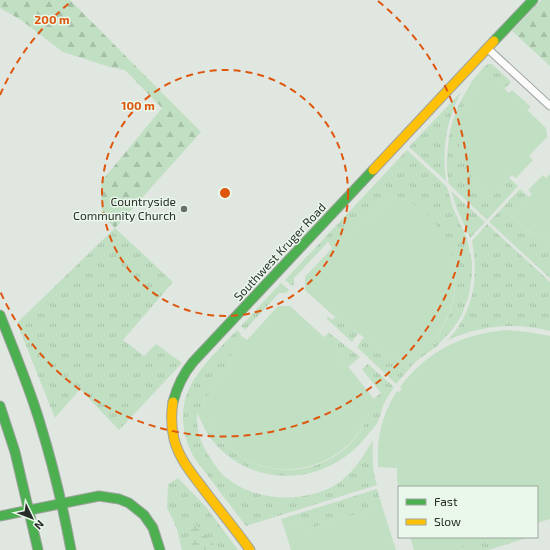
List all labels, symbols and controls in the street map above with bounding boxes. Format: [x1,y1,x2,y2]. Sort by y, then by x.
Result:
text: 200 m [34,12,70,26]
text: 100 m [121,98,155,112]
centre of rings [218,186,232,200]
place label: Countryside Community Church [73,194,176,222]
street label: Southwest Kruger Road [230,200,328,303]
marker: Countryside Community Church [179,204,189,214]
legend [398,486,538,538]
text: Fast [434,494,458,508]
north arrow [12,498,52,538]
text: Slow [434,514,461,528]
text: N [32,518,47,533]

